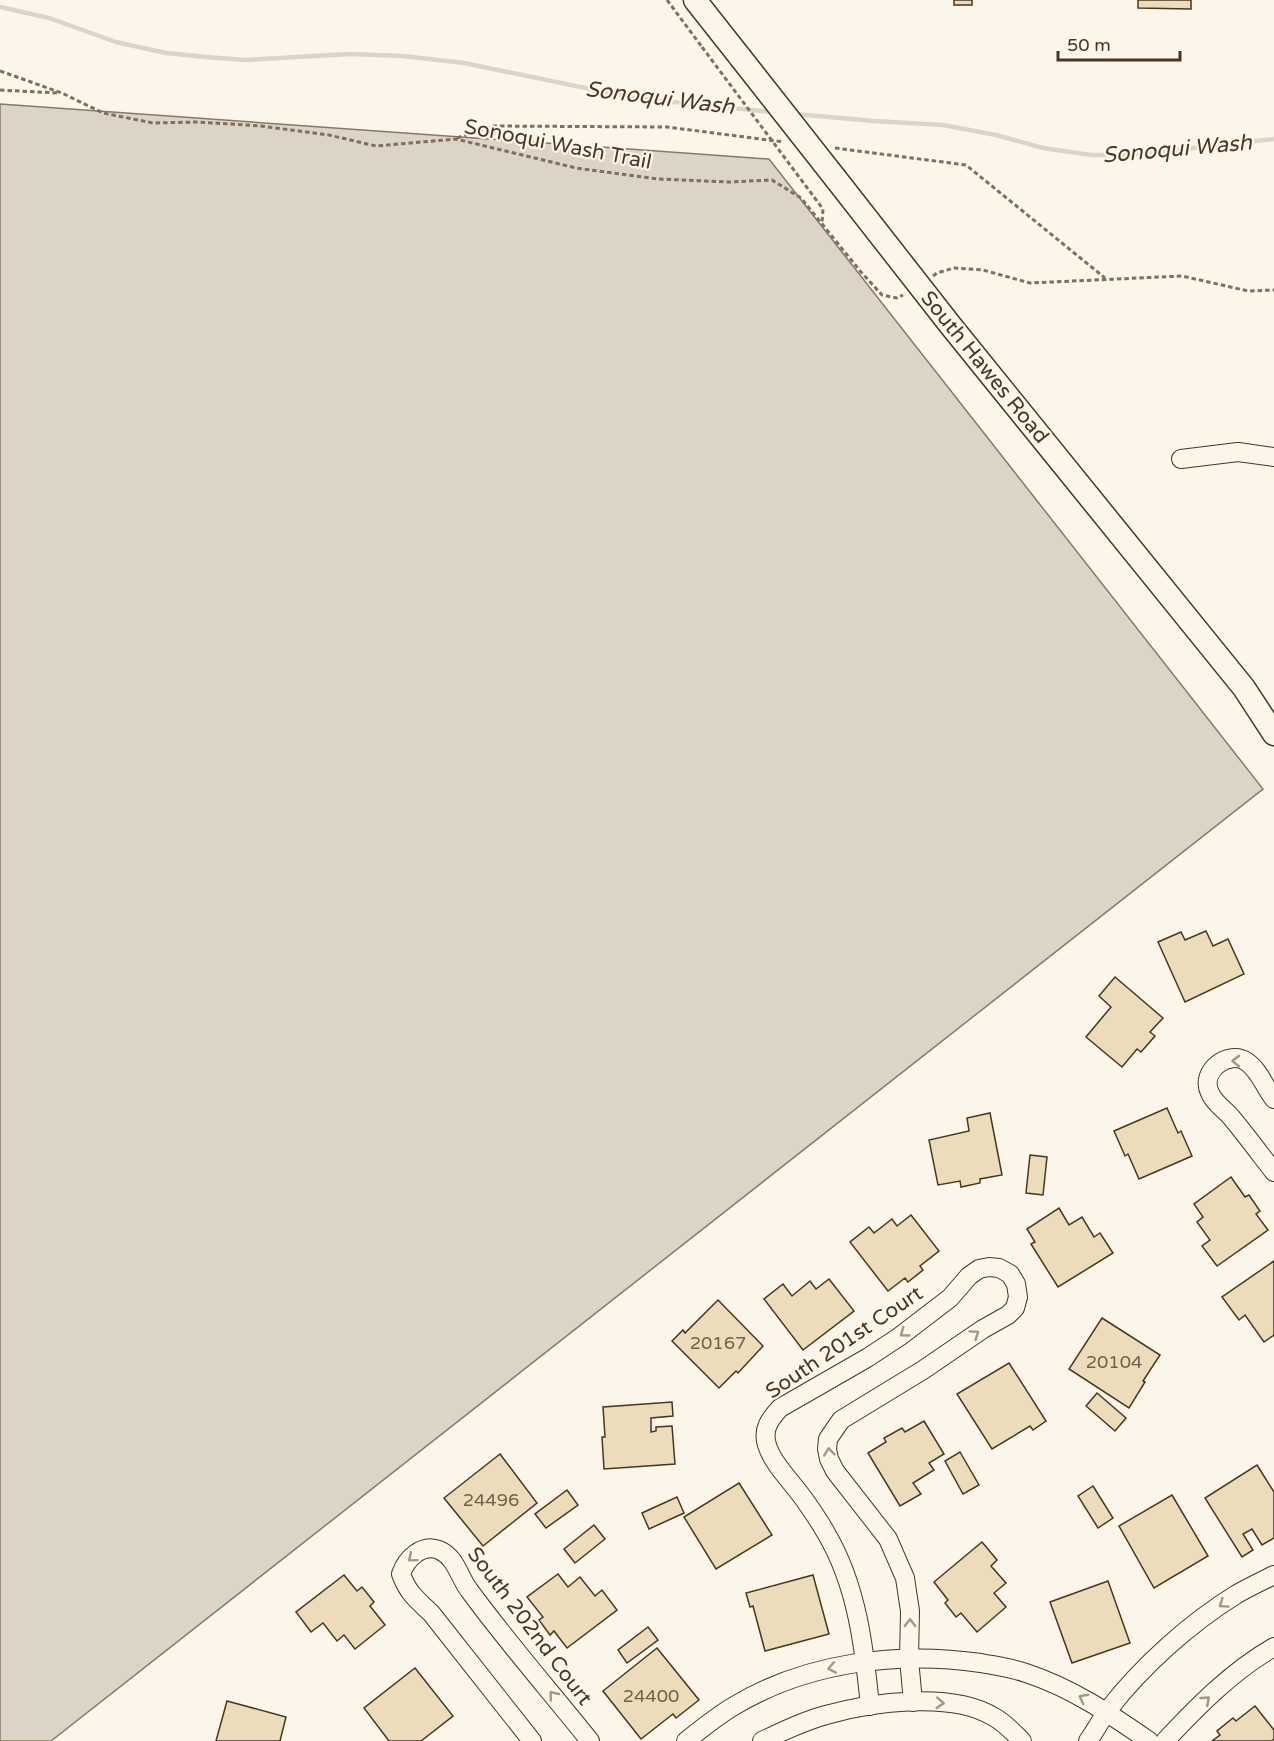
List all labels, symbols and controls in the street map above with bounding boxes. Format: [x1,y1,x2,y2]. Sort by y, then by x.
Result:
scale bar [1058,24,1180,62]
text: 50 m [1067,34,1111,56]
water label: Sonoqui Wash [584,76,736,120]
street label: Sonoqui Wash Trail [462,114,654,175]
water label: Sonoqui Wash [1101,129,1253,168]
street label: South Hawes Road [915,286,1054,449]
one-way arrow [1231,1055,1240,1067]
street label: South 201st Court [761,1281,927,1404]
one-way arrow [900,1326,911,1337]
one-way arrow [969,1330,980,1341]
house number: 20167 [690,1332,746,1354]
house number: 20104 [1086,1351,1142,1373]
one-way arrow [823,1447,836,1456]
house number: 24496 [463,1489,519,1511]
street label: South 202nd Court [462,1542,597,1710]
one-way arrow [408,1550,419,1561]
one-way arrow [1219,1597,1230,1608]
one-way arrow [904,1618,916,1627]
one-way arrow [827,1661,837,1674]
house number: 24400 [623,1685,679,1707]
one-way arrow [550,1691,561,1702]
one-way arrow [1078,1694,1089,1705]
one-way arrow [936,1696,945,1709]
one-way arrow [1199,1696,1210,1707]

